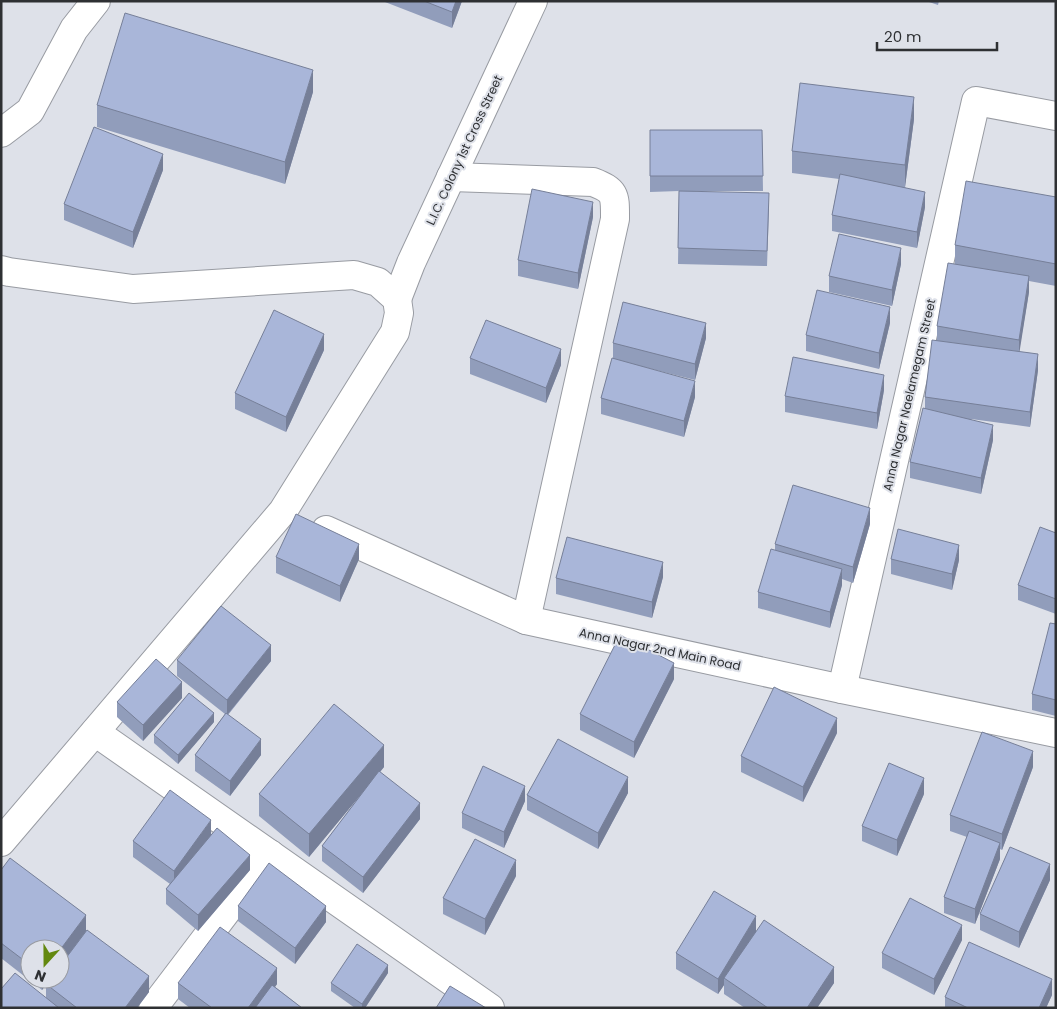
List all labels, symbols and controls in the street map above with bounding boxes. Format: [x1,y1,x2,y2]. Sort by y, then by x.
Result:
scale bar [877,20,997,52]
text: 20 m [884,26,922,47]
street label: L.I.C. Colony 1st Cross Street [422,72,506,228]
street label: Anna Nagar Naelamegam Street [879,297,939,493]
street label: Anna Nagar 2nd Main Road [578,624,742,674]
north arrow [20,939,70,989]
text: N [32,965,49,987]

